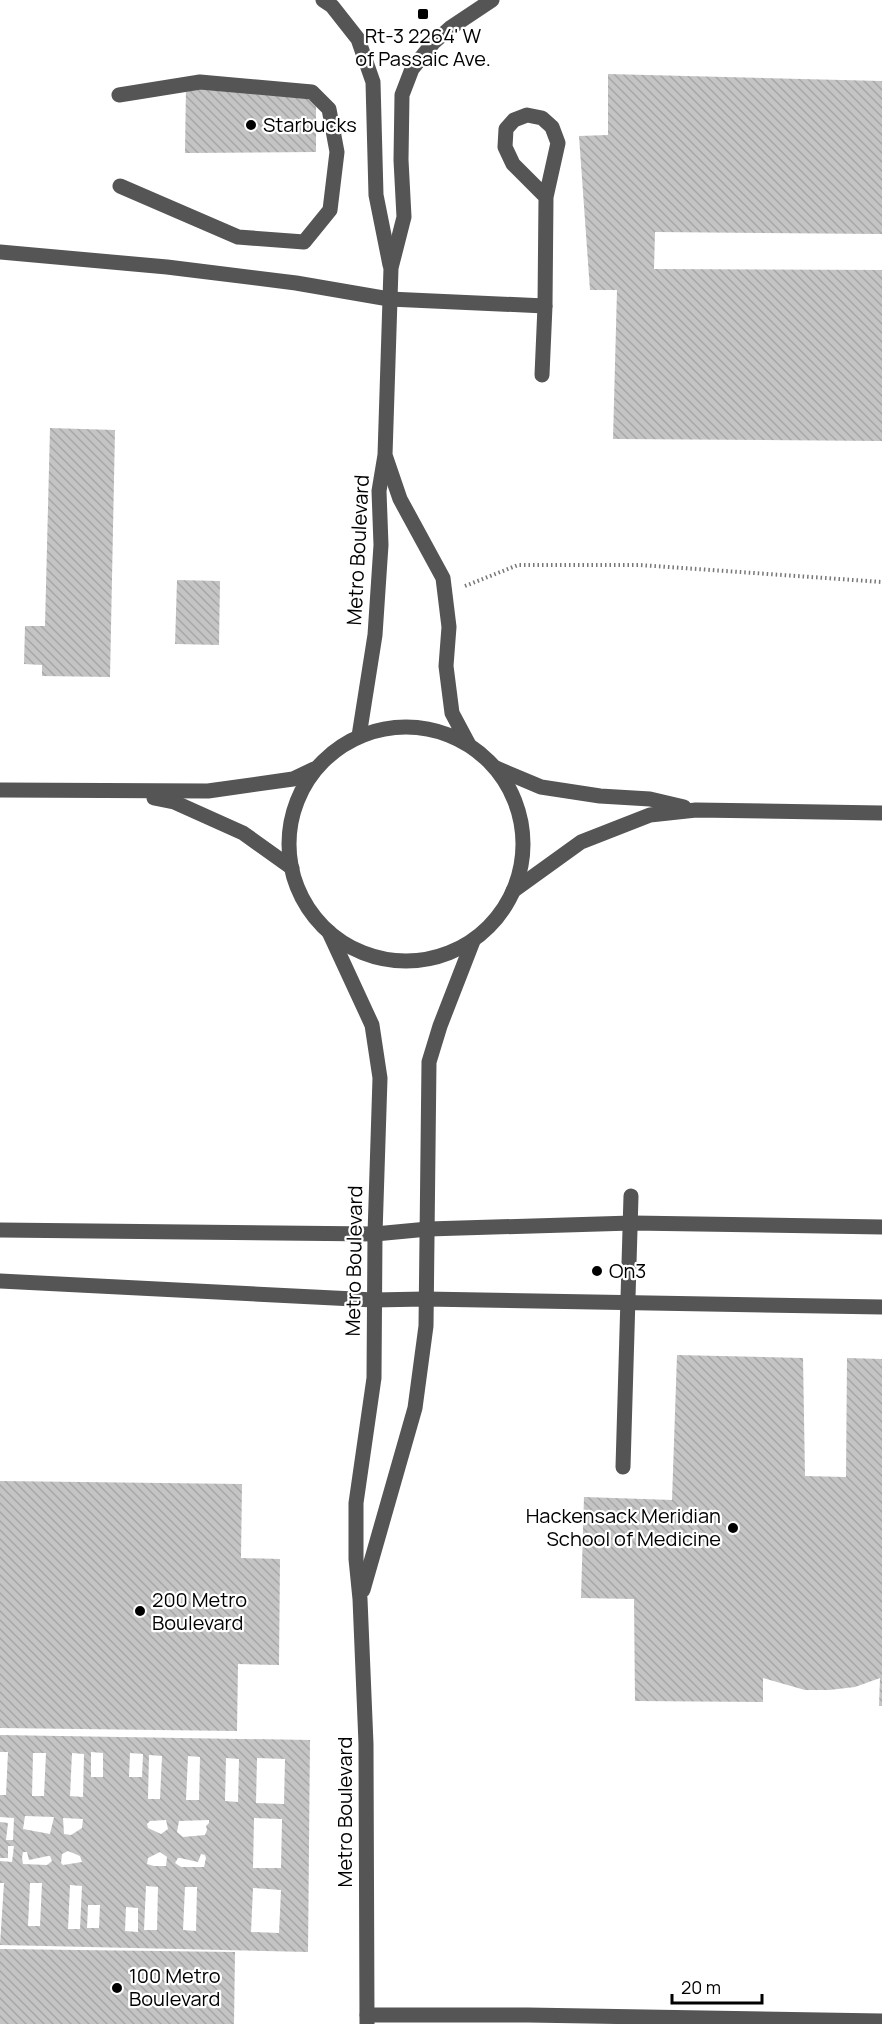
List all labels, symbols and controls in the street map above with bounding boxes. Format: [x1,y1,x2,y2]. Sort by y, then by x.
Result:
marker: Rt-3 2264' W of Passaic Ave. [416,7,430,21]
place label: Rt-3 2264' W of Passaic Ave. [355,22,491,72]
place label: Starbucks [263,111,357,138]
marker: Starbucks [244,118,258,132]
street label: Metro Boulevard [340,474,375,626]
street label: Metro Boulevard [339,1185,368,1337]
place label: On3 [609,1257,646,1284]
marker: On3 [590,1264,604,1278]
place label: Hackensack Meridian School of Medicine [526,1502,721,1552]
marker: Hackensack Meridian School of Medicine [726,1521,740,1535]
place label: 200 Metro Boulevard [152,1586,247,1636]
marker: 200 Metro Boulevard [133,1604,147,1618]
street label: Metro Boulevard [331,1737,358,1887]
place label: 100 Metro Boulevard [129,1962,221,2012]
scale bar [672,1967,762,2005]
text: 20 m [681,1975,721,1999]
marker: 100 Metro Boulevard [110,1981,124,1995]

